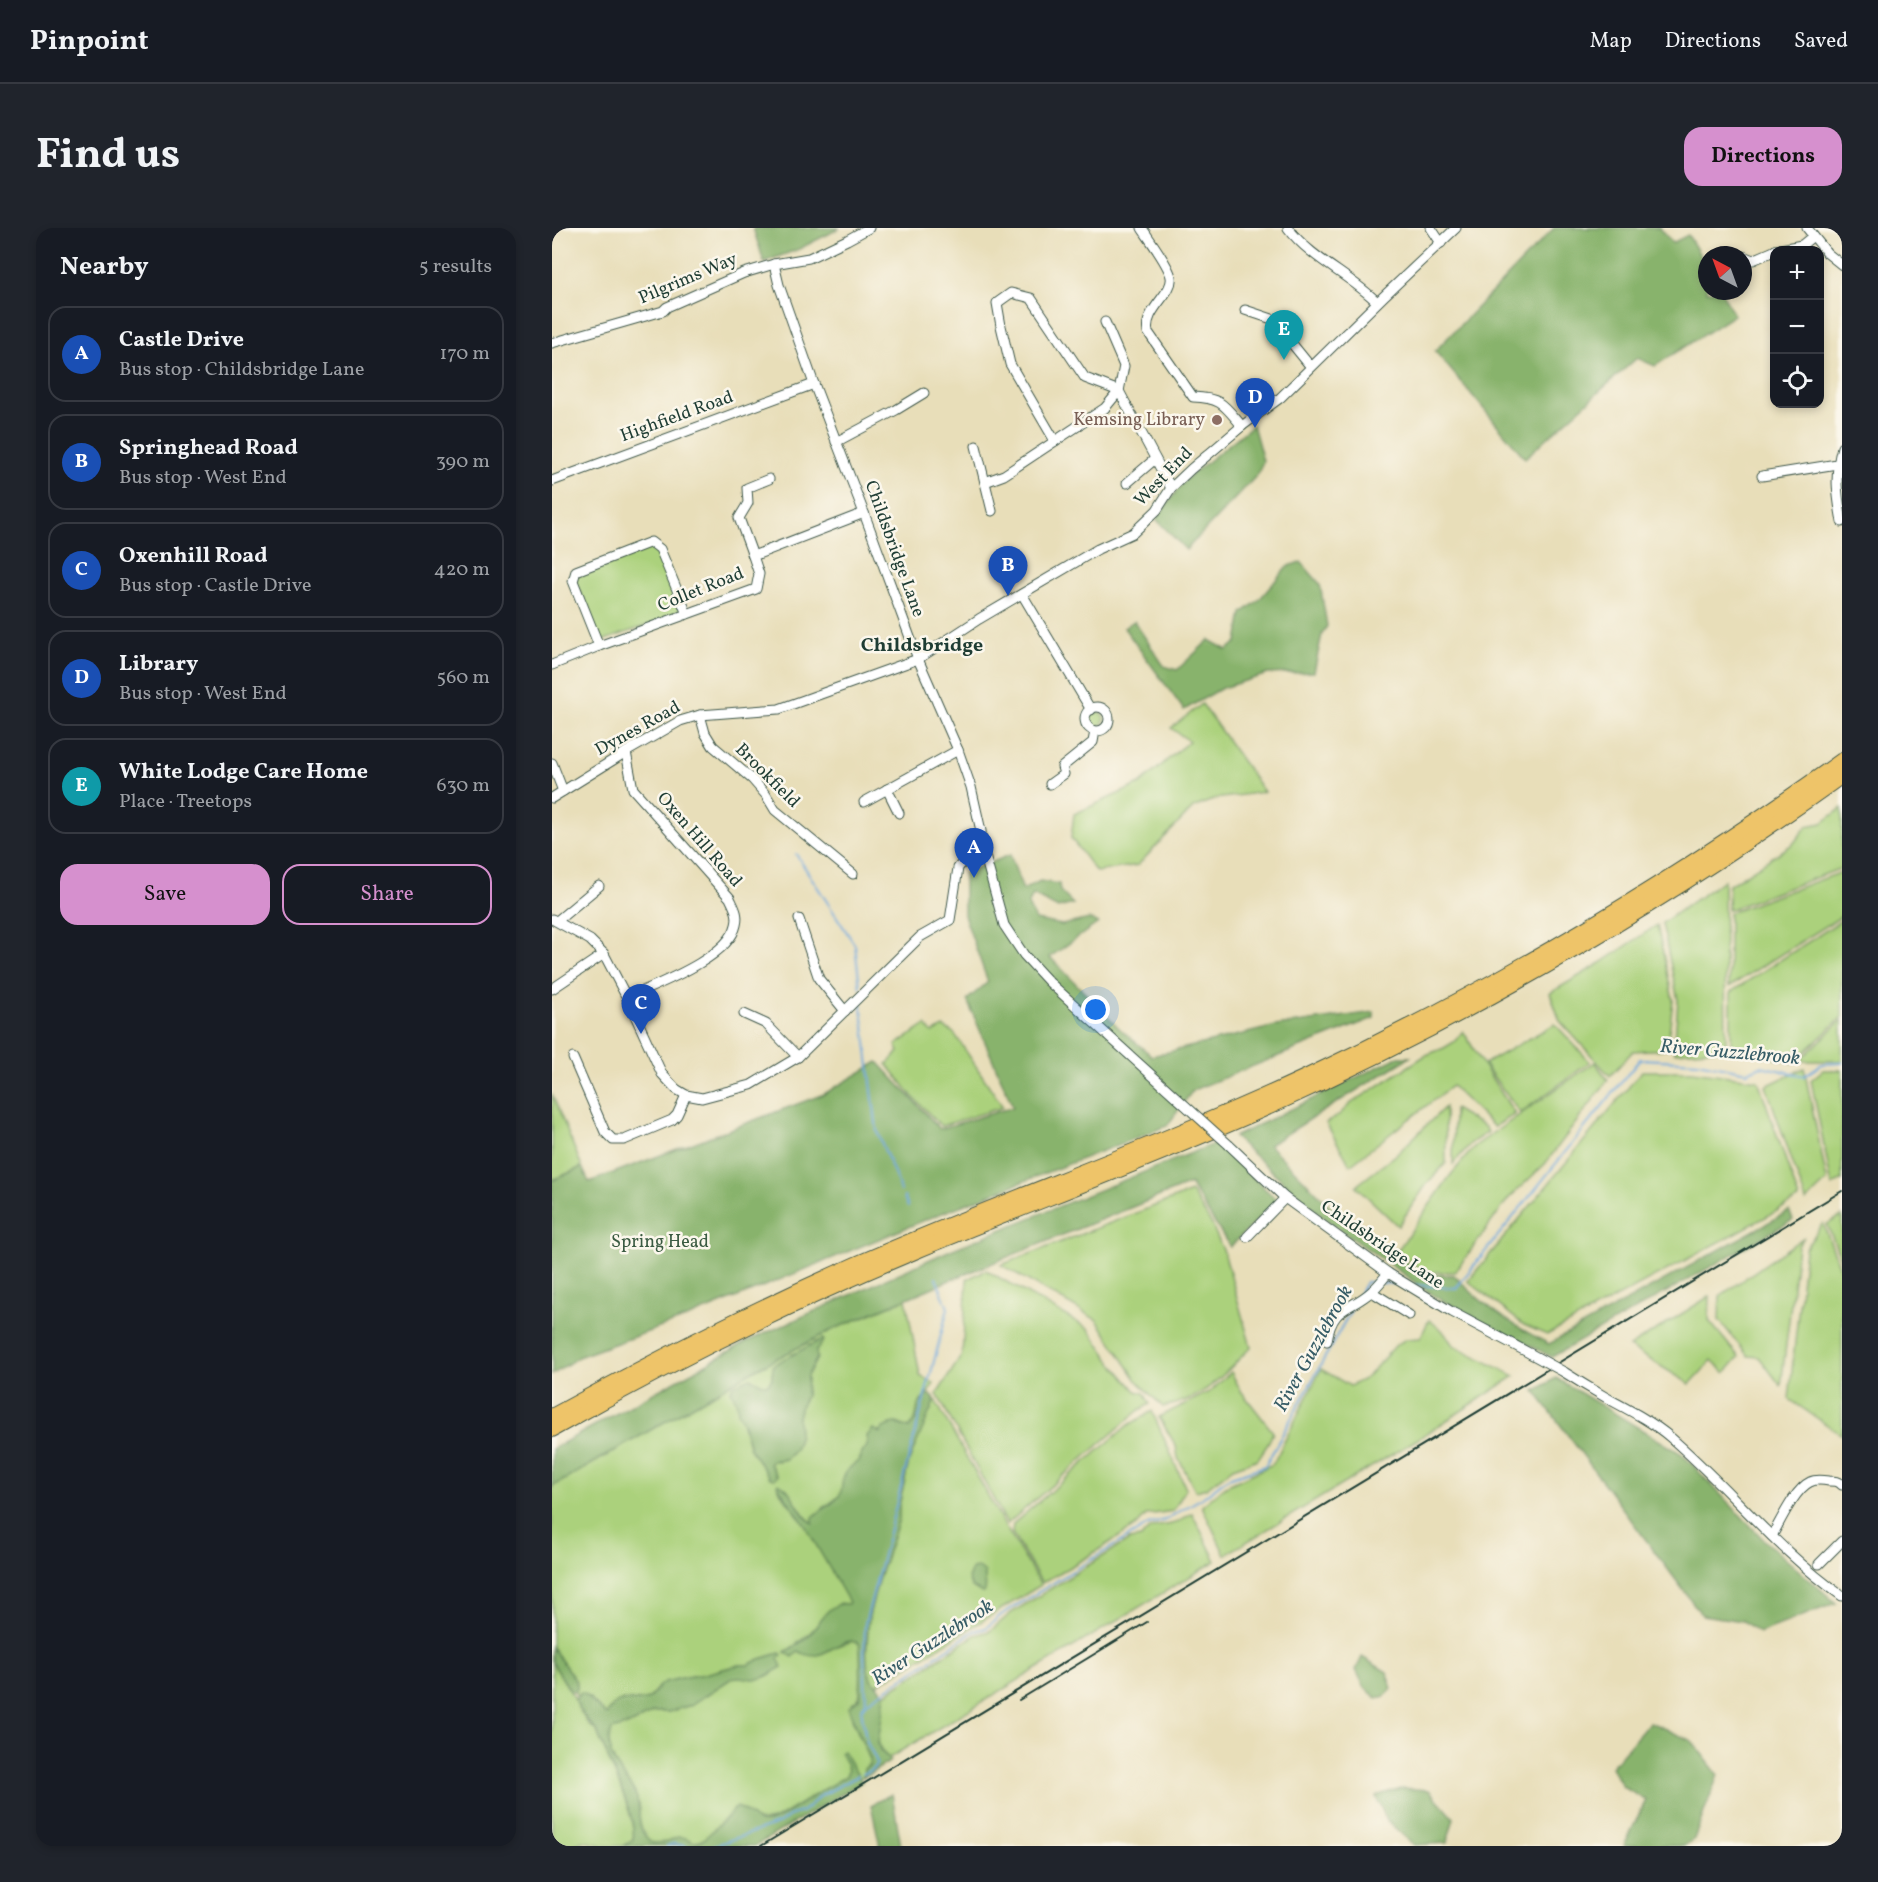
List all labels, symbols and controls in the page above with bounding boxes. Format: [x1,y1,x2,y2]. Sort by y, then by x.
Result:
text: Pinpoint [30,22,148,61]
text: Map [1590,27,1632,56]
text: Directions [1665,27,1761,56]
text: Saved [1794,27,1848,56]
text: Find us [36,127,180,186]
button: Directions [1684,127,1842,186]
north arrow [1698,246,1752,300]
map controls [1770,246,1824,408]
button: + [1770,246,1824,300]
street label: Pilgrims Way [635,247,741,311]
text: Nearby [60,249,149,285]
text: 5 results [419,253,492,281]
button: − [1770,300,1824,354]
pin: E [1264,310,1304,360]
text: Castle Drive [119,325,244,356]
text: A [74,340,89,368]
text: 170 m [440,340,490,368]
button: locate [1770,354,1824,408]
text: Bus stop · Childsbridge Lane [119,356,364,384]
pin: D [1236,378,1274,428]
street label: Highfield Road [617,385,737,449]
place label: Kemsing Library [1073,408,1205,433]
marker: Kemsing Library [1210,413,1224,427]
text: Springhead Road [119,433,298,464]
street label: West End [1129,442,1199,512]
text: B [75,448,88,476]
text: 390 m [436,448,490,476]
text: Bus stop · West End [119,464,287,492]
street label: Childsbridge Lane [858,477,930,621]
text: Oxenhill Road [119,541,268,572]
pin: B [988,546,1028,596]
text: C [75,556,88,584]
text: 420 m [434,556,490,584]
street label: Collet Road [654,561,748,619]
text: Bus stop · Castle Drive [119,572,312,600]
district label: Childsbridge [861,632,983,660]
text: Library [119,649,198,680]
text: D [74,664,89,692]
text: 560 m [437,664,490,692]
text: Bus stop · West End [119,680,287,708]
street label: Dynes Road [591,695,685,763]
street label: Brookfield [729,738,805,814]
text: White Lodge Care Home [119,757,368,788]
text: E [75,772,88,800]
text: 630 m [437,772,490,800]
street label: Oxen Hill Road [651,787,747,893]
text: Place · Treetops [119,788,252,816]
pin: A [954,828,994,878]
button: Save [60,864,270,925]
button: Share [282,864,492,925]
pin: C [622,984,661,1034]
your location [1081,995,1110,1024]
water label: River Guzzlebrook [1659,1033,1801,1073]
street label: Childsbridge Lane [1315,1194,1449,1296]
park label: Spring Head [611,1230,709,1255]
water label: River Guzzlebrook [1268,1281,1360,1417]
water label: River Guzzlebrook [866,1593,1000,1693]

